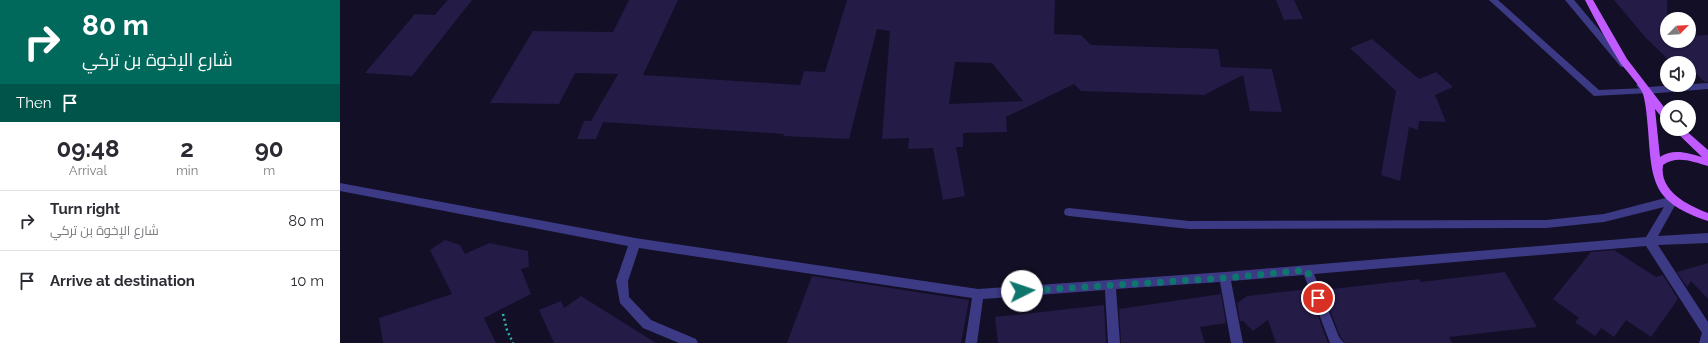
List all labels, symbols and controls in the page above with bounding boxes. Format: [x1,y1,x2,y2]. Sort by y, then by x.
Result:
text: 80 m [82,9,149,42]
north arrow [1660,12,1696,48]
map controls [1660,12,1696,136]
icon: right [16,16,68,68]
text: شارع الإخوة بن تركي [82,49,233,70]
button: sound [1660,56,1696,92]
icon: arrive [59,92,81,114]
text: Then [16,94,51,112]
button: search [1660,100,1696,136]
text: 09:48 [56,134,119,163]
text: 2 [180,134,194,163]
text: 90 [255,134,284,163]
text: Arrival [69,163,107,178]
text: min [176,163,198,178]
text: m [263,163,275,178]
text: Turn right [50,200,120,218]
icon: right [16,210,38,232]
text: 80 m [288,212,324,230]
text: شارع الإخوة بن تركي [50,223,159,238]
icon: arrive [16,270,38,292]
position arrow [1001,270,1043,312]
text: Arrive at destination [50,272,195,290]
text: 10 m [291,272,324,290]
pin [1301,281,1335,315]
icon: arrive [1307,287,1329,309]

